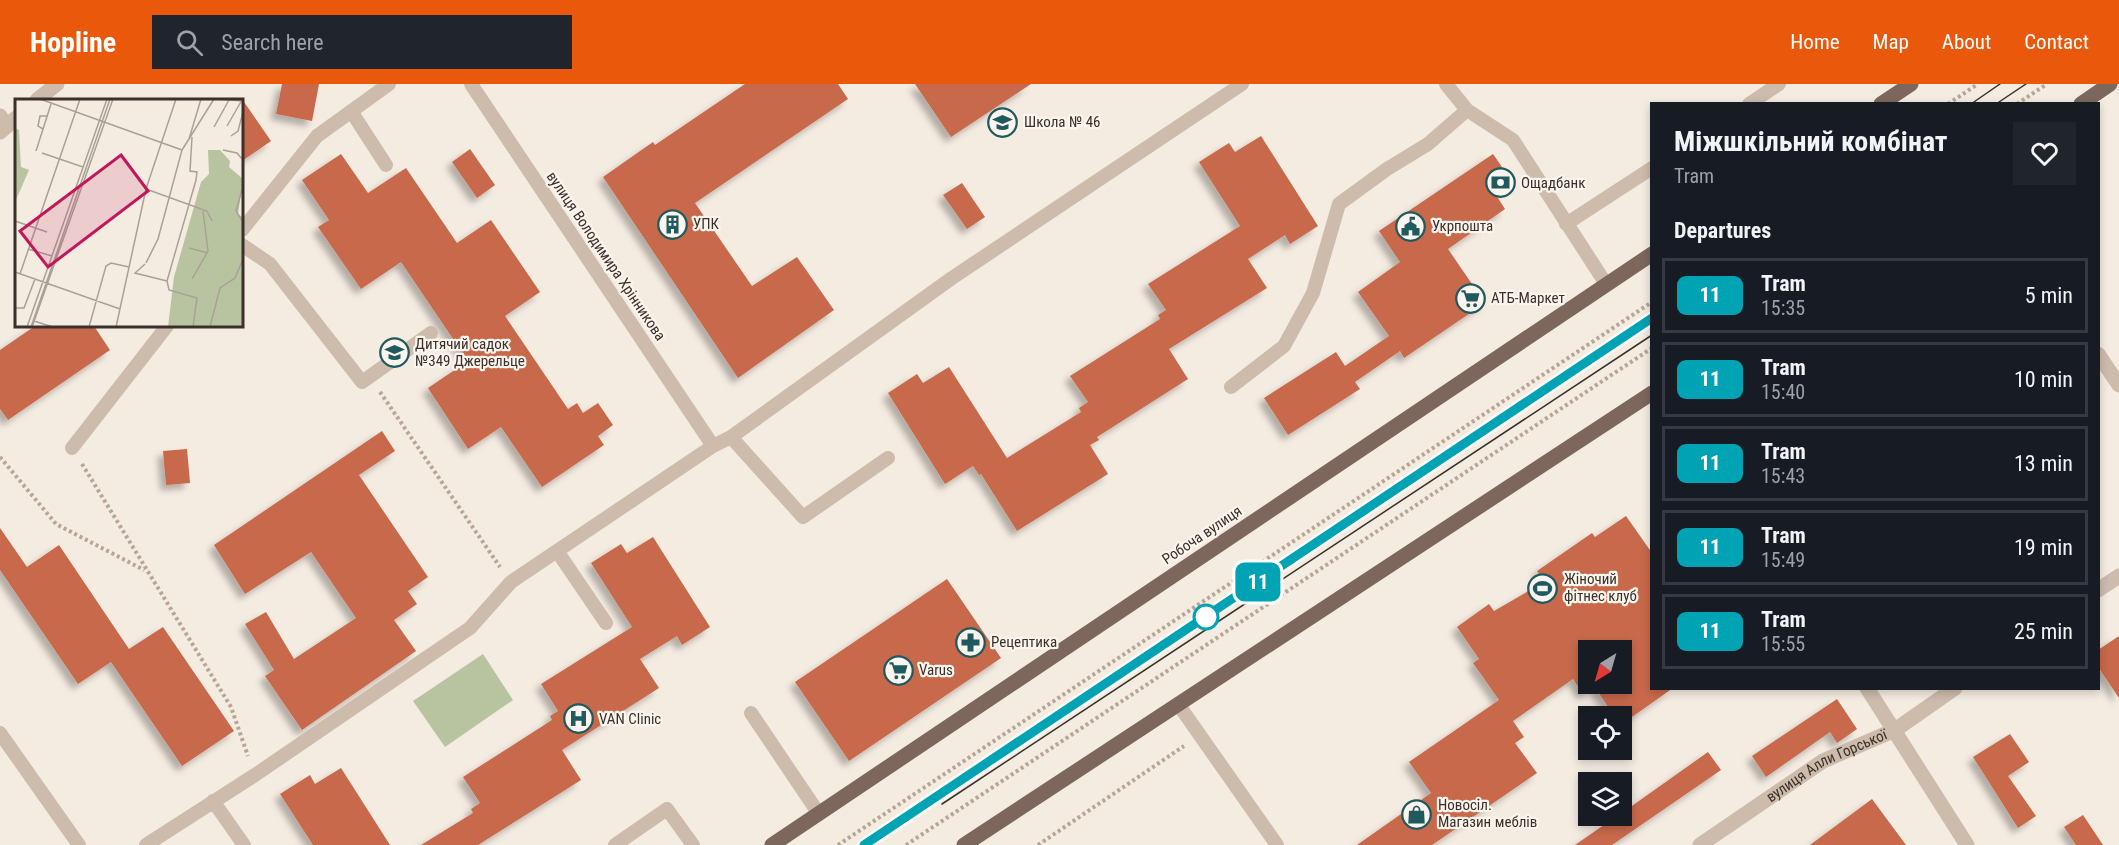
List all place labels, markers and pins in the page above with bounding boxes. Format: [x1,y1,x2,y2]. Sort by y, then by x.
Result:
school or university icon: Школа № 46 [987,106,1019,138]
place label: Школа № 46 [1024,113,1101,131]
bank icon: Ощадбанк [1484,167,1516,199]
place label: Ощадбанк [1521,174,1585,192]
building icon: УПК [656,208,688,240]
public building icon: Укрпошта [1395,210,1427,242]
place label: УПК [693,215,720,233]
place label: Укрпошта [1432,217,1493,235]
supermarket icon: АТБ-Маркет [1454,282,1486,314]
place label: АТБ-Маркет [1491,289,1565,307]
place label: Дитячий садок №349 Джерельце [415,335,525,370]
school or university icon: Дитячий садок №349 Джерельце [378,337,410,369]
place label: Жіночий фітнес клуб [1564,570,1637,605]
sports icon: Жіночий фітнес клуб [1527,572,1559,604]
unlabelled marker [1193,604,1219,630]
pharmacy icon: Рецептика [954,626,986,658]
place label: Рецептика [991,633,1057,651]
supermarket icon: Varus [882,654,914,686]
place label: Varus [919,661,953,679]
hospital icon: VAN Clinic [562,703,594,735]
place label: VAN Clinic [599,710,661,728]
place label: Новосіл. Магазин меблів [1438,796,1537,831]
shop icon: Новосіл. Магазин меблів [1401,798,1433,830]

